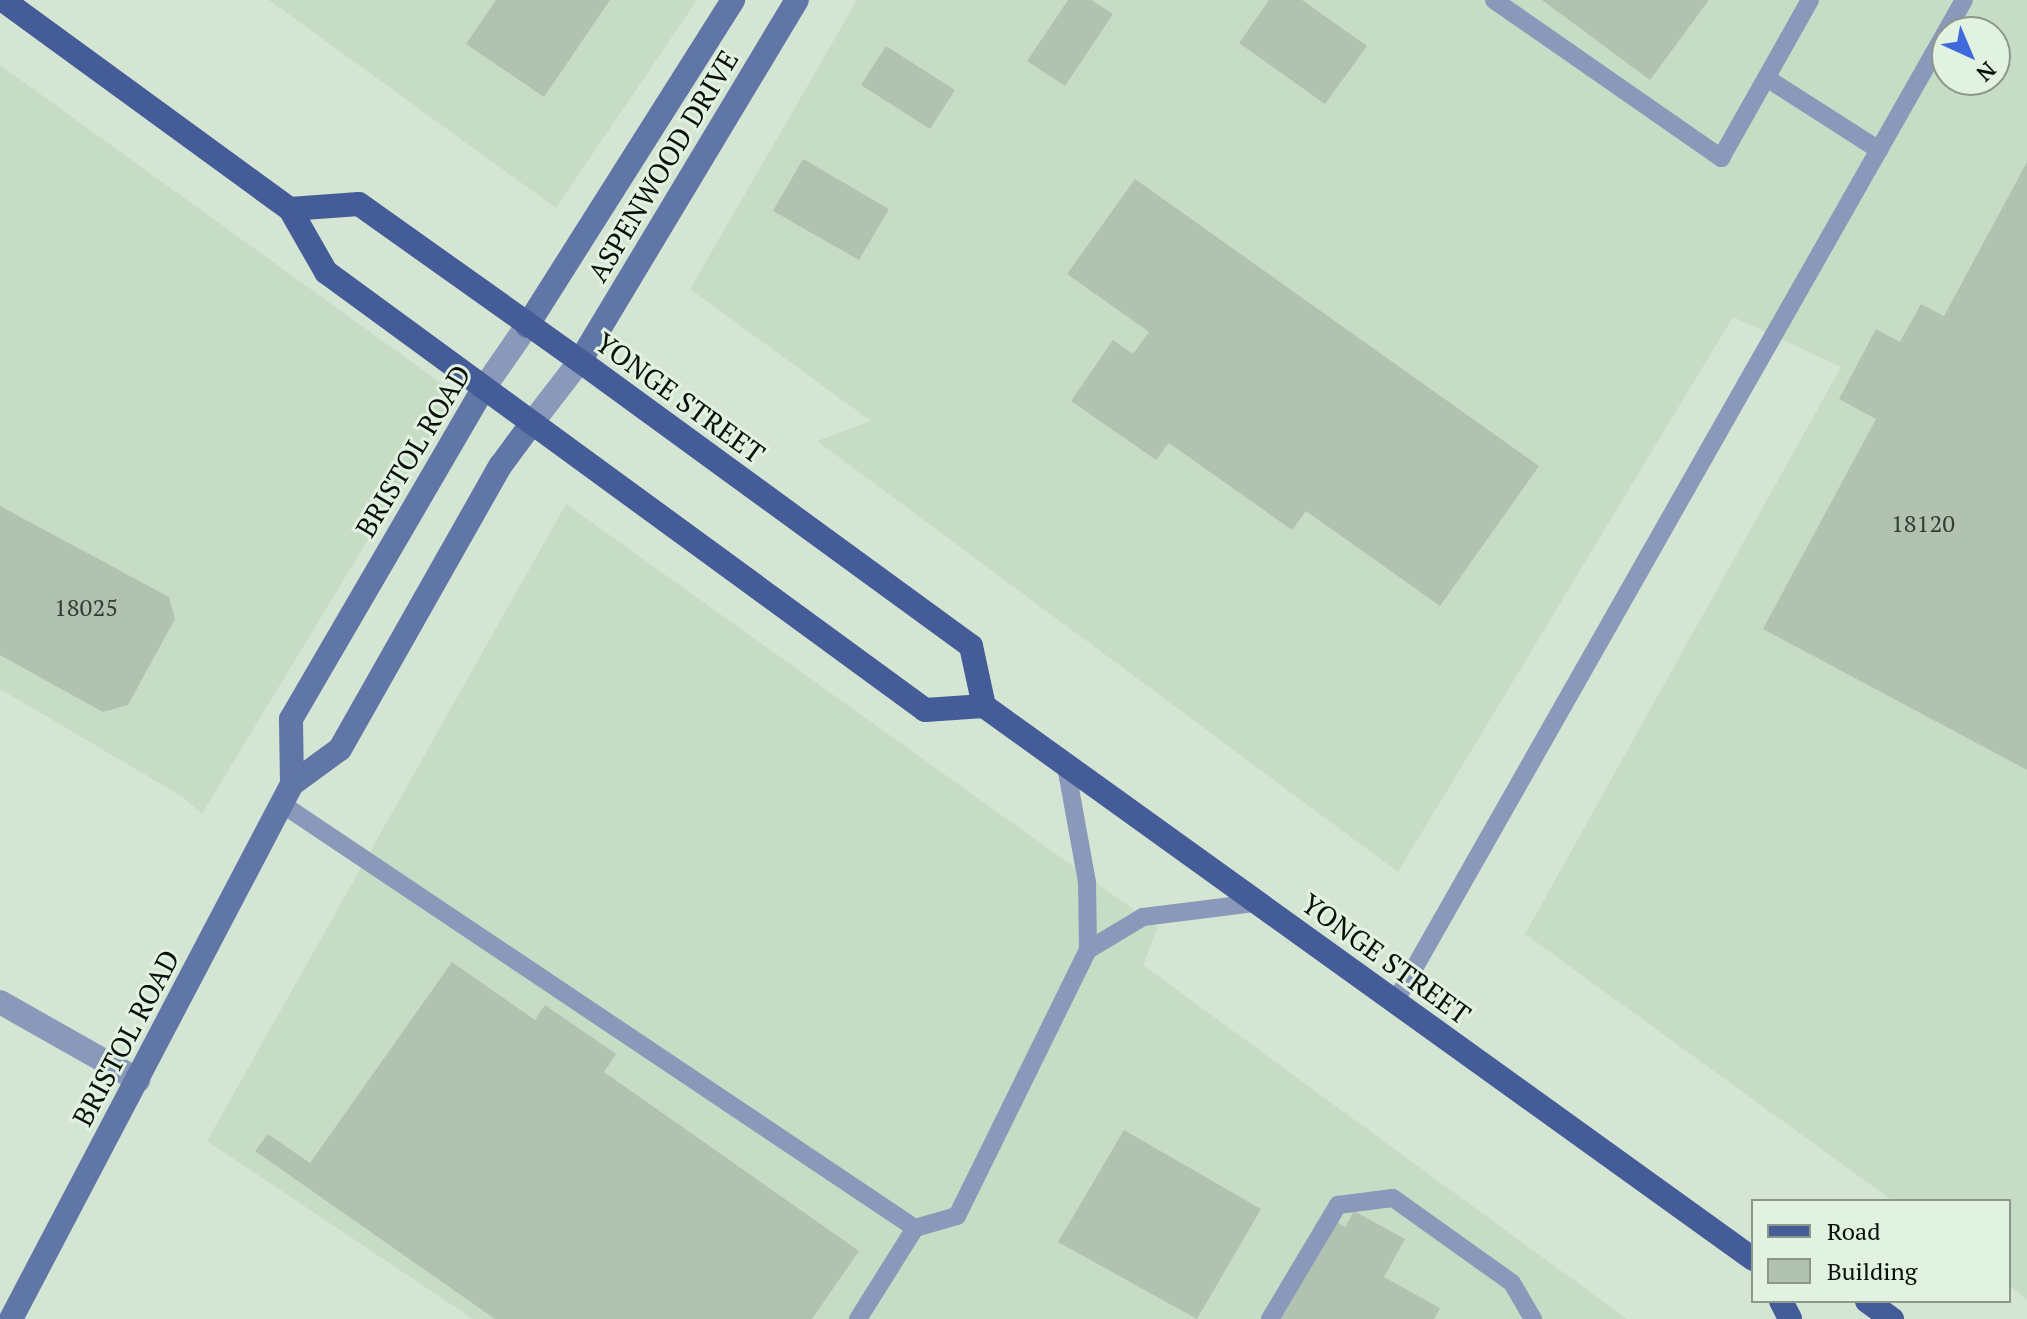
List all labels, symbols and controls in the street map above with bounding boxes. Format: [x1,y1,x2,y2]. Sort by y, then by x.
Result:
north arrow [1931,16,2011,96]
street label: ASPENWOOD DRIVE [581,44,745,288]
text: N [1971,56,2003,88]
street label: YONGE STREET [589,325,771,471]
street label: BRISTOL ROAD [348,359,478,543]
house number: 18120 [1891,510,1955,538]
house number: 18025 [54,594,118,622]
street label: YONGE STREET [1295,886,1477,1032]
street label: BRISTOL ROAD [65,944,187,1132]
legend [1751,1199,2011,1303]
text: Road [1827,1215,1881,1247]
text: Building [1827,1255,1917,1287]

